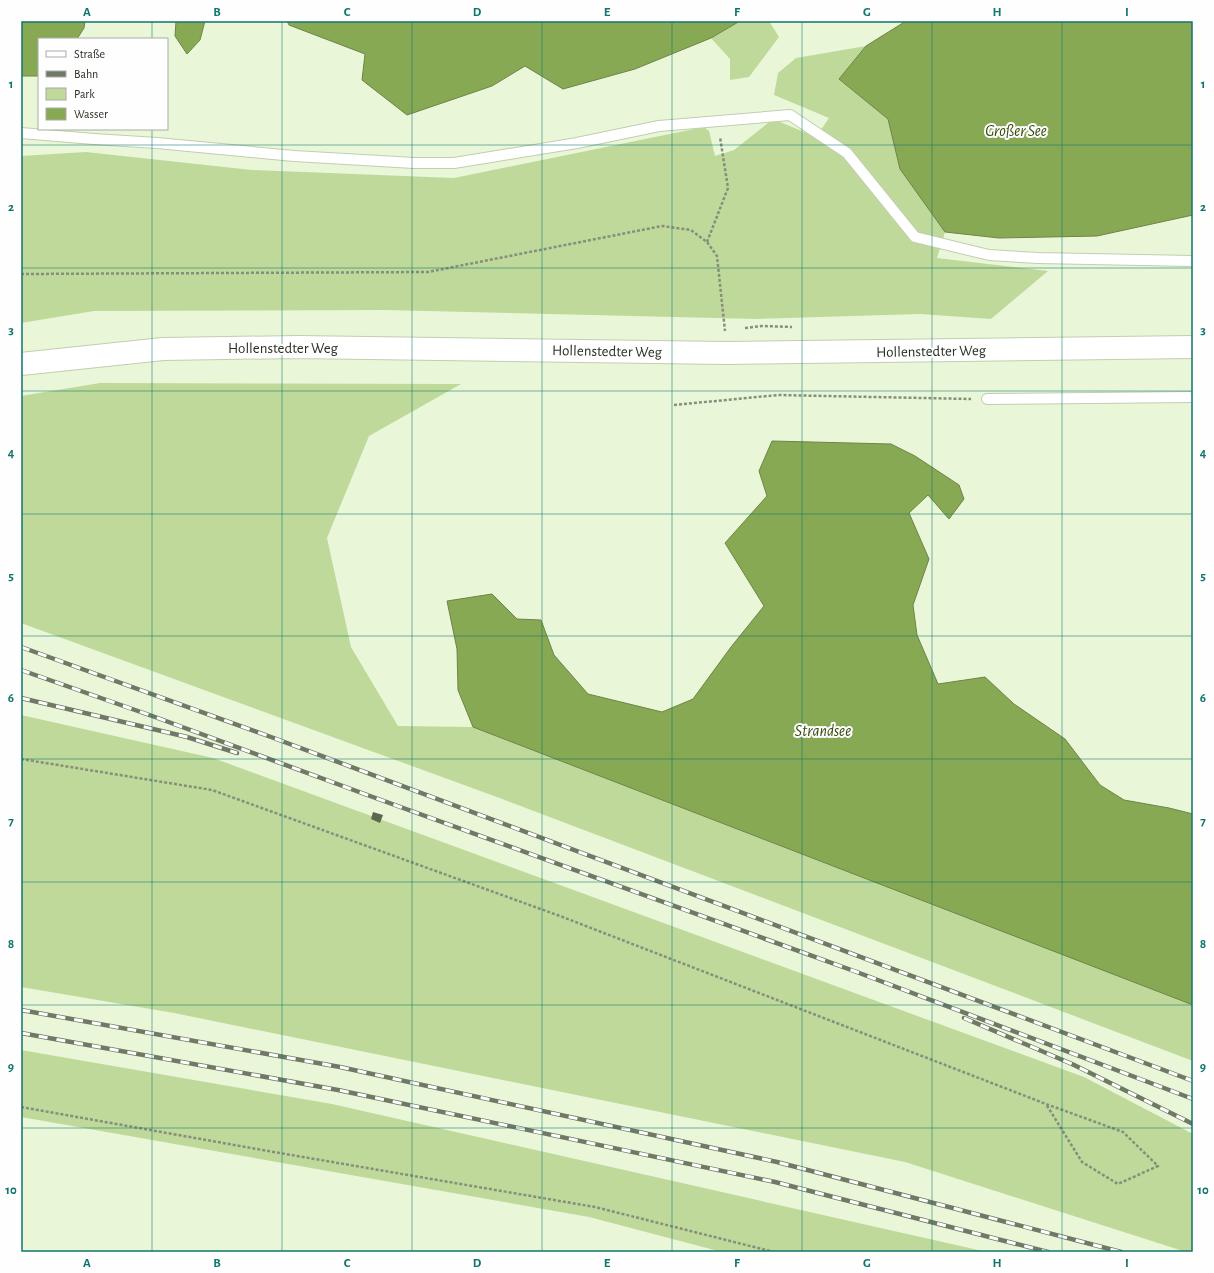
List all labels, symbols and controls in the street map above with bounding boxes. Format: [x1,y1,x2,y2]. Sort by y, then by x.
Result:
text: A [83,6,91,19]
text: B [213,6,221,19]
text: C [344,6,351,19]
text: D [473,6,482,19]
text: E [604,6,611,19]
text: F [734,6,741,19]
text: G [863,6,871,19]
text: H [992,6,1002,19]
text: I [1125,6,1129,19]
legend [38,38,168,130]
text: Straße [74,48,105,60]
text: Bahn [74,68,98,80]
text: 1 [9,78,13,91]
text: 1 [1201,78,1205,91]
text: Park [74,88,95,100]
text: Wasser [74,108,108,120]
water label: Großer See [985,123,1047,139]
text: 2 [8,201,14,214]
text: 2 [1200,201,1206,214]
text: 3 [8,324,14,337]
text: 3 [1200,324,1206,337]
street label: Hollenstedter Weg [228,341,339,356]
street label: Hollenstedter Weg [552,343,663,360]
street label: Hollenstedter Weg [876,343,987,360]
text: 4 [8,447,15,460]
text: 4 [1200,447,1207,460]
text: 5 [8,570,14,583]
text: 5 [1200,570,1206,583]
text: 6 [8,692,14,705]
text: 6 [1200,692,1206,705]
water label: Strandsee [795,723,851,739]
text: 7 [8,815,14,828]
text: 7 [1200,815,1206,828]
text: 8 [8,938,14,951]
text: 8 [1200,938,1206,951]
text: 9 [8,1061,14,1074]
text: 9 [1200,1061,1206,1074]
text: 10 [5,1184,17,1197]
text: 10 [1197,1184,1209,1197]
text: A [83,1257,91,1270]
text: B [213,1257,221,1270]
text: C [344,1257,351,1270]
text: D [473,1257,482,1270]
text: E [604,1257,611,1270]
text: F [734,1257,741,1270]
text: G [863,1257,871,1270]
text: H [992,1257,1002,1270]
text: I [1125,1257,1129,1270]

